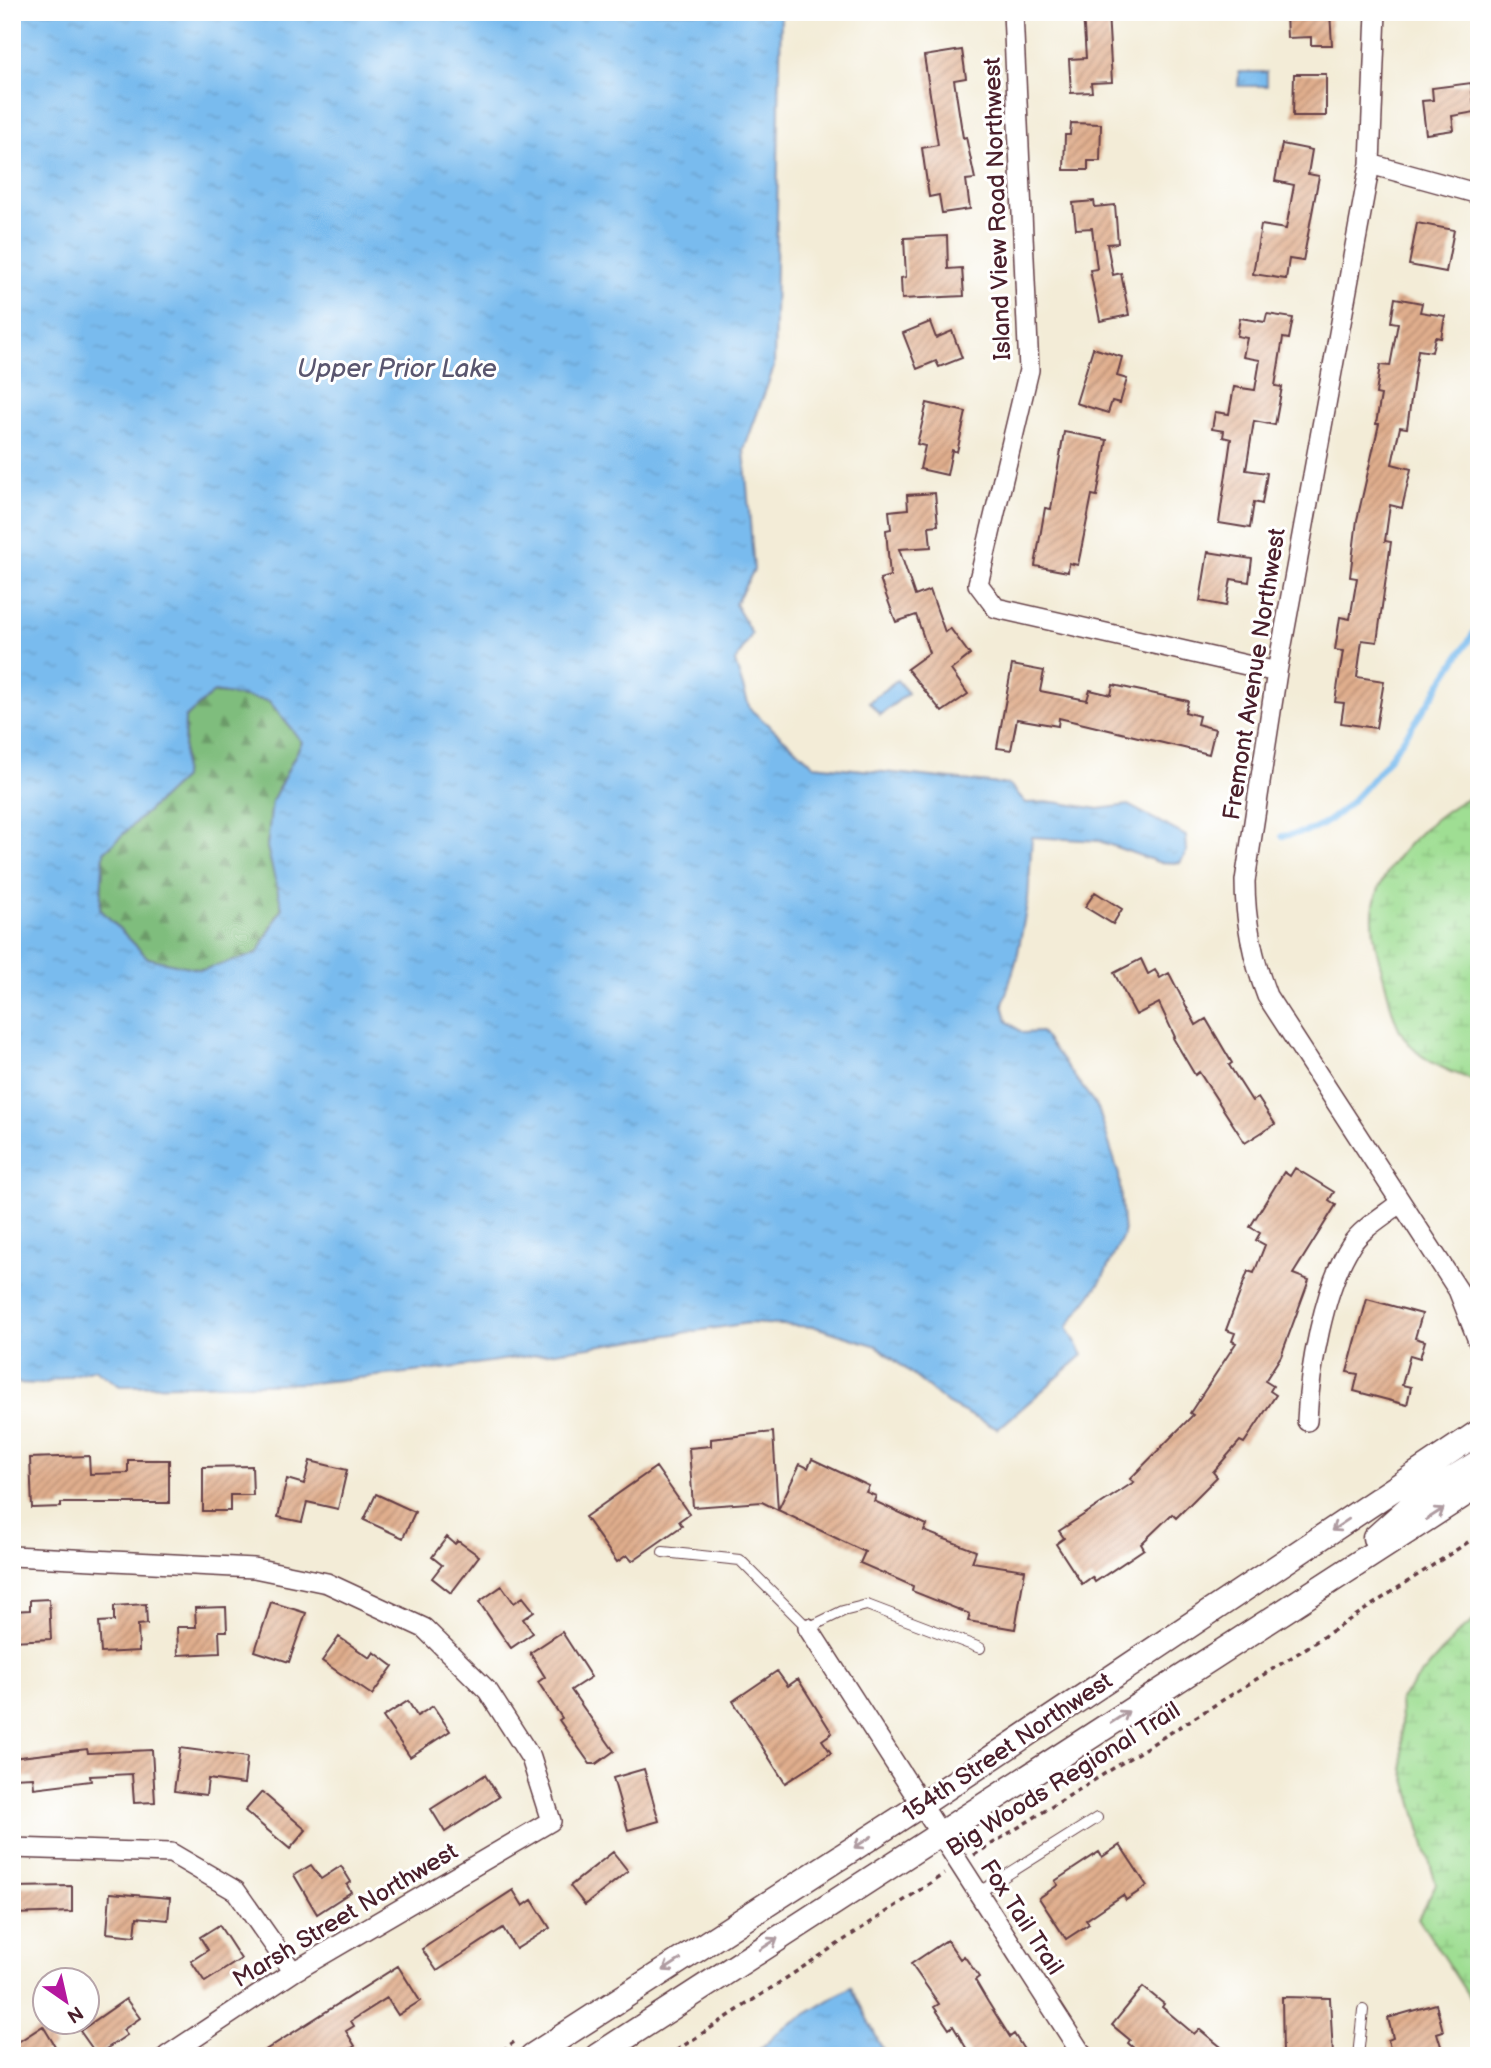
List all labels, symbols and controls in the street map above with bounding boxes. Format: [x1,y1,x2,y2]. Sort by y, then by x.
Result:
street label: Island View Road Northwest [978,56,1017,361]
water label: Upper Prior Lake [297,354,497,385]
street label: Fremont Avenue Northwest [1217,525,1292,822]
one-way arrow [1424,1506,1444,1520]
one-way arrow [1331,1518,1351,1532]
street label: 154th Street Northwest [897,1666,1118,1829]
street label: Big Woods Regional Trail [941,1696,1185,1863]
one-way arrow [1110,1709,1129,1724]
one-way arrow [854,1835,874,1849]
street label: Marsh Street Northwest [228,1837,463,1994]
street label: Fox Tail Trail [974,1854,1070,1980]
one-way arrow [759,1937,779,1951]
one-way arrow [663,1958,682,1972]
north arrow [32,1966,102,2036]
text: N [62,2000,87,2027]

